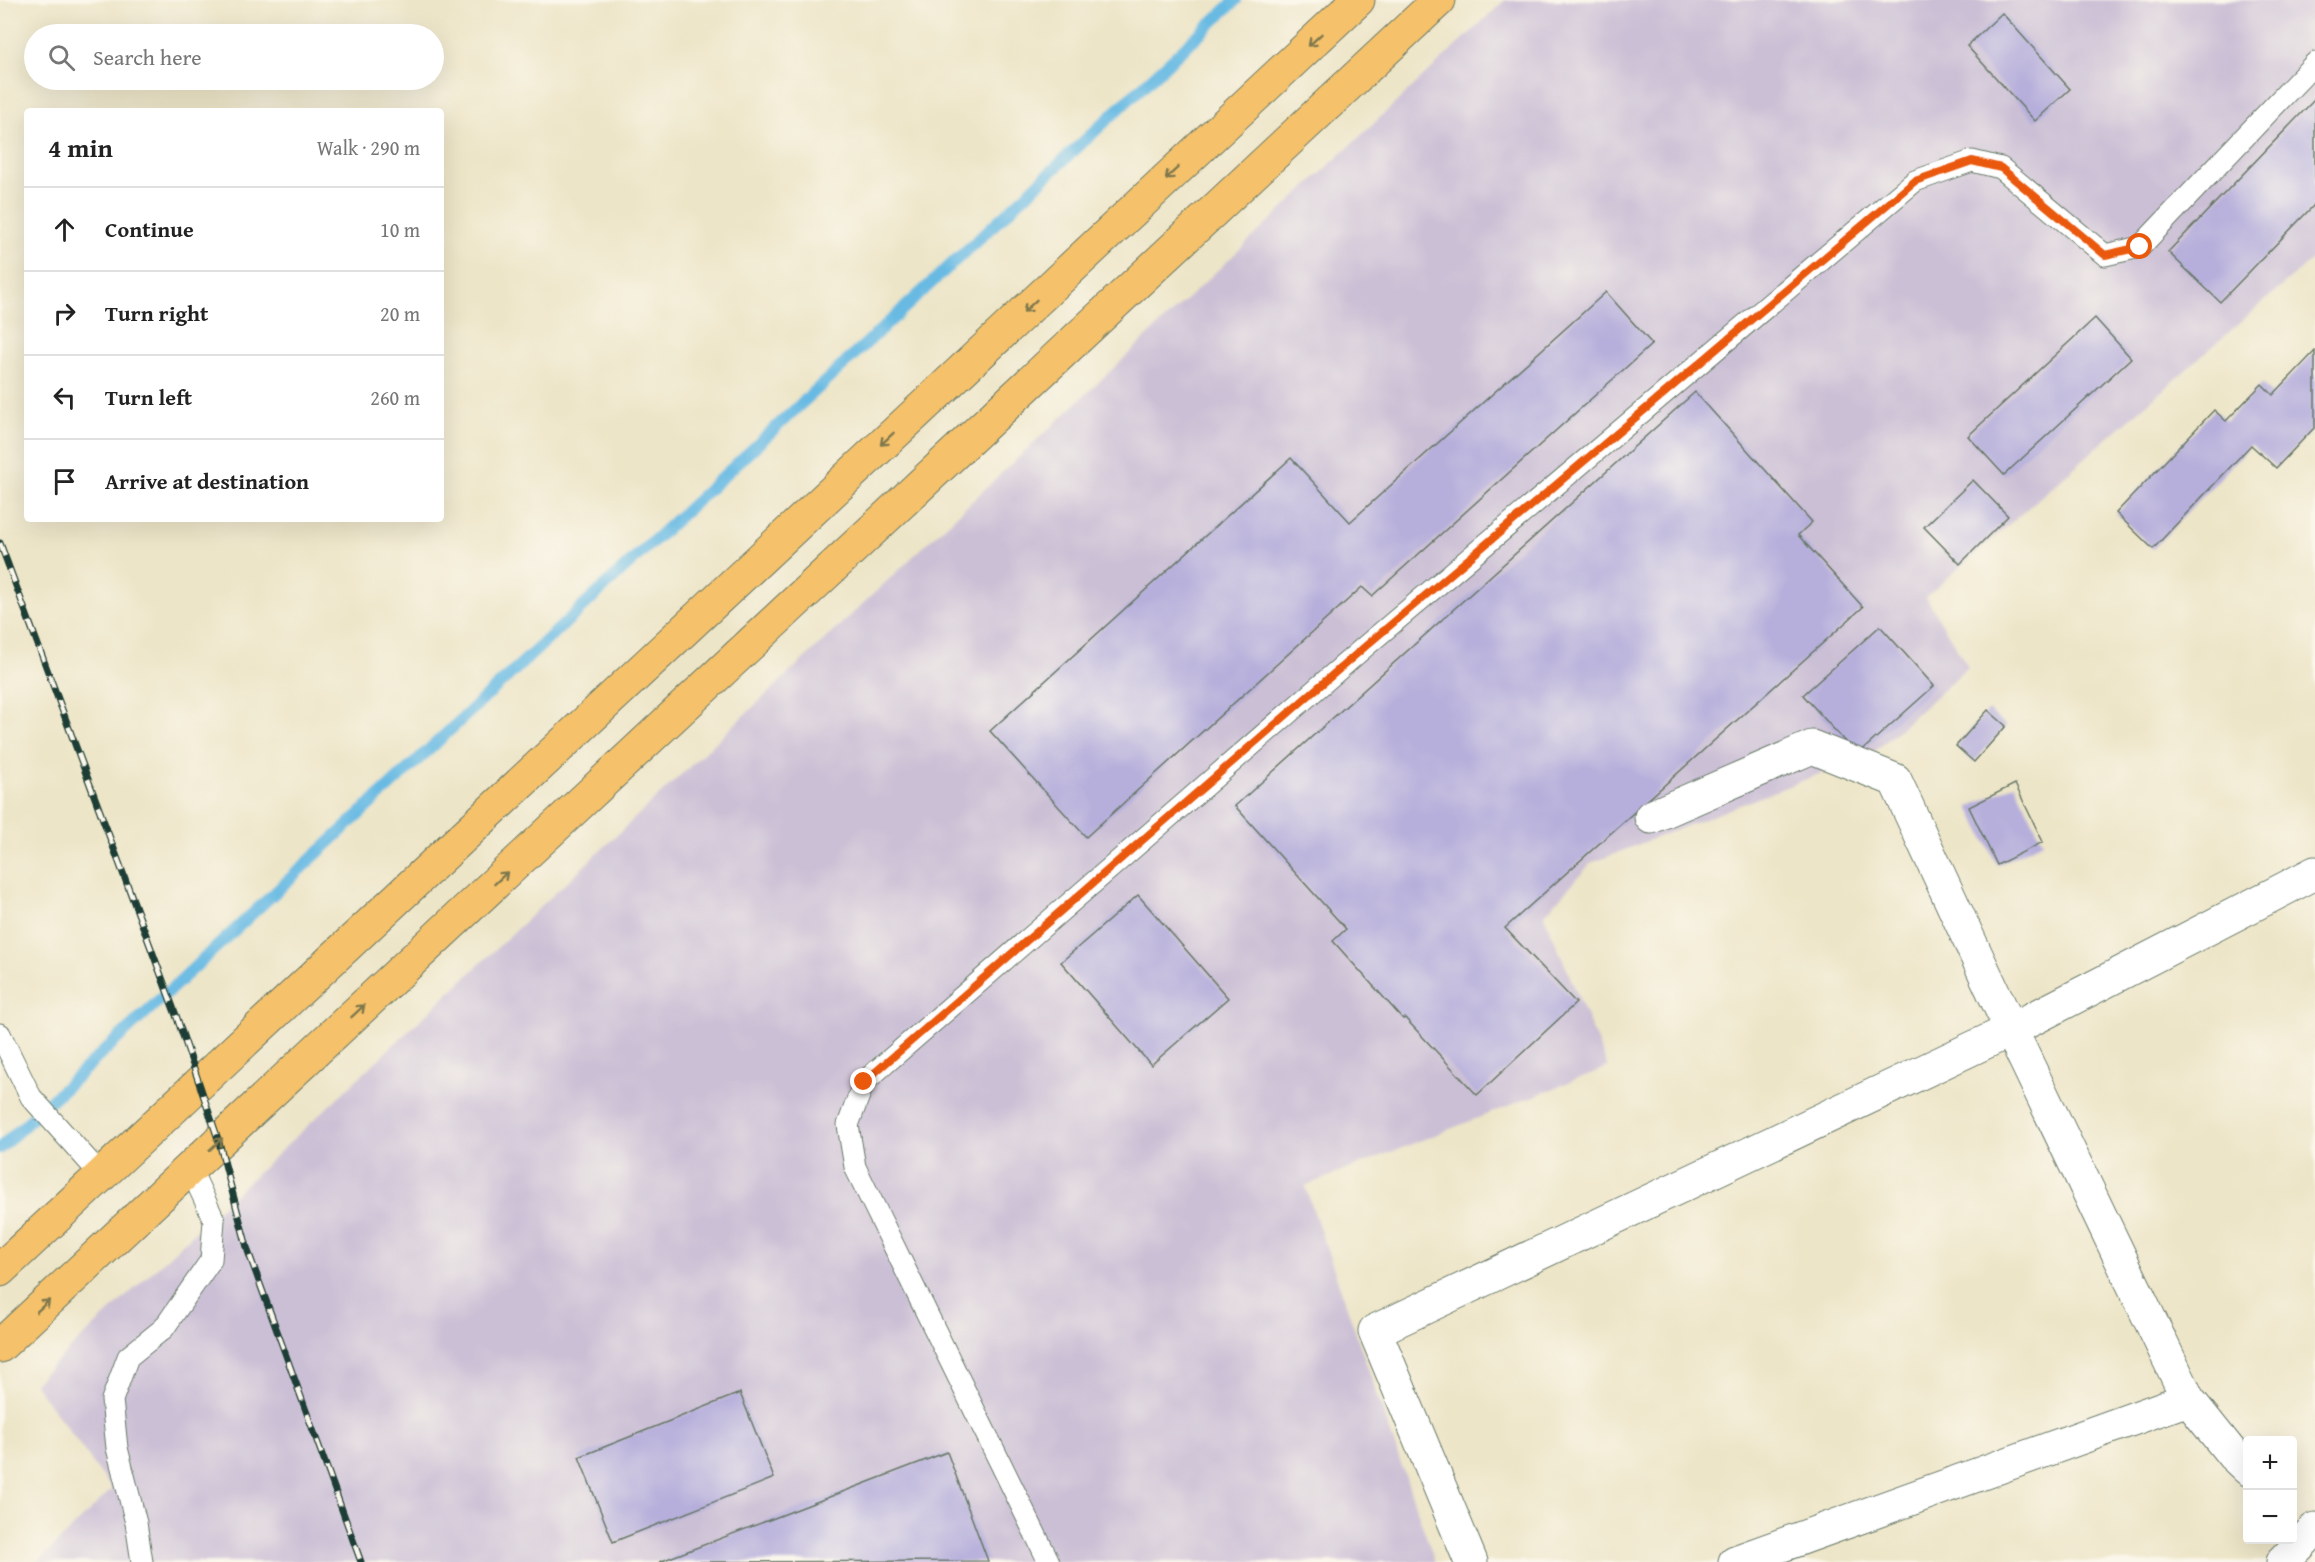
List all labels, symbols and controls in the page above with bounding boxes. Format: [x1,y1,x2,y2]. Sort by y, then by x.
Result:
search box [24,24,444,90]
one-way arrow [1307,33,1322,47]
icon: search [45,41,78,74]
text: Search here [93,41,202,73]
text: 4 min [48,128,113,167]
text: Walk · 290 m [317,133,420,162]
one-way arrow [1165,166,1180,180]
icon: ahead [48,213,81,246]
text: Continue [105,213,194,245]
text: 10 m [380,215,420,244]
route start [2126,233,2152,259]
icon: right [48,297,81,330]
text: Turn right [105,297,208,329]
text: 20 m [380,299,420,328]
one-way arrow [1023,299,1038,313]
icon: left [48,381,81,414]
text: Turn left [105,381,192,413]
text: 260 m [370,383,420,412]
one-way arrow [880,432,895,447]
icon: arrive [48,465,81,498]
text: Arrive at destination [105,465,309,497]
one-way arrow [493,870,508,885]
one-way arrow [351,1004,366,1018]
route end [850,1068,876,1094]
one-way arrow [208,1137,223,1151]
one-way arrow [35,1299,50,1313]
map controls [2243,1436,2297,1544]
button: + [2243,1436,2297,1490]
button: − [2243,1490,2297,1544]

